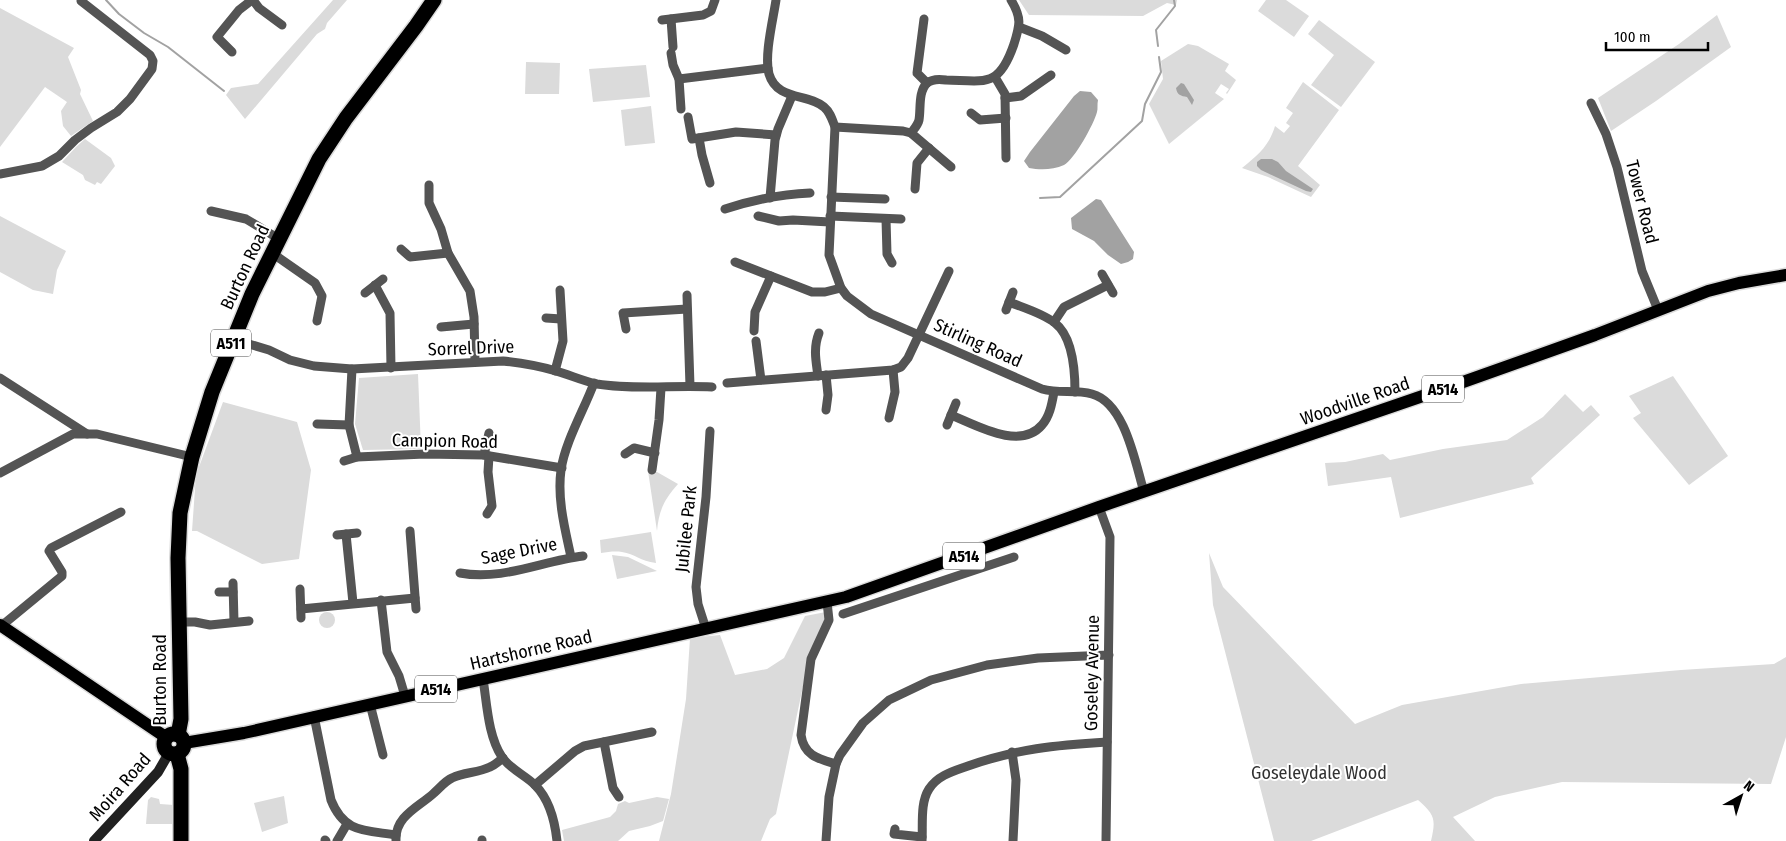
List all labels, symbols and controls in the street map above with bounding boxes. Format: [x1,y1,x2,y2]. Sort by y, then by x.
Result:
scale bar [1606,20,1708,52]
text: 100 m [1614,28,1651,46]
street label: Tower Road [1621,158,1663,246]
street label: Burton Road [216,221,274,313]
street label: Stirling Road [930,314,1026,372]
road number: A511 [211,329,251,356]
street label: Sorrel Drive [427,335,515,361]
street label: Woodville Road [1297,372,1413,430]
road number: A514 [1422,376,1464,402]
street label: Campion Road [392,429,498,453]
street label: Jubilee Park [671,484,702,573]
street label: Sage Drive [479,533,559,569]
road number: A514 [943,542,985,570]
street label: Goseley Avenue [1080,615,1104,731]
street label: Hartshorne Road [468,625,594,675]
street label: Burton Road [149,634,171,726]
road number: A514 [415,676,457,702]
street label: Moira Road [85,749,155,825]
park label: Goseleydale Wood [1251,762,1387,784]
north arrow [1716,771,1766,821]
text: N [1740,777,1757,796]

